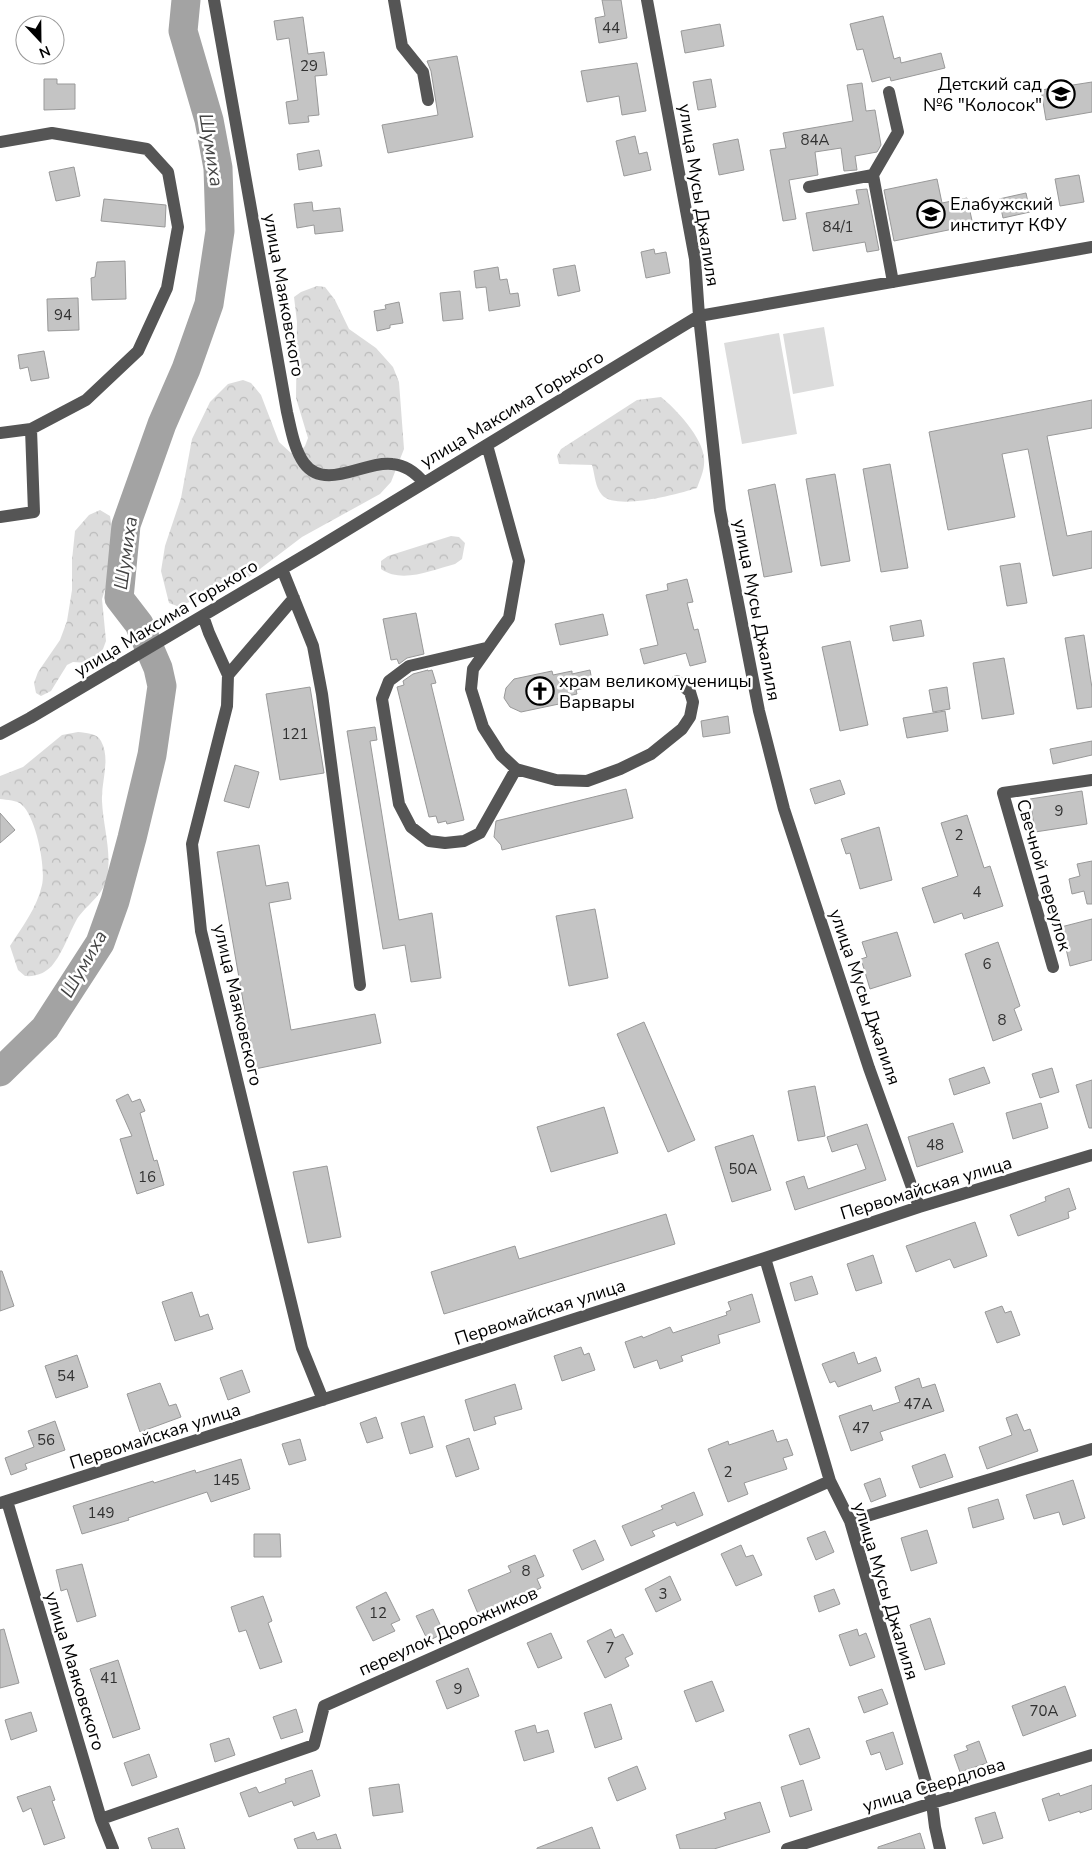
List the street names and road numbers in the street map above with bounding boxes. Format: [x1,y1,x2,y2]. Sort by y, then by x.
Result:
street label: улица Мусы Джалиля [673,102,725,288]
street label: улица Маяковского [258,212,310,378]
street label: улица Максима Горького [416,345,608,473]
street label: улица Мусы Джалиля [728,517,786,703]
street label: улица Максима Горького [70,554,262,682]
street label: Свечной переулок [1011,796,1077,954]
street label: улица Мусы Джалиля [824,906,906,1088]
street label: улица Маяковского [208,922,268,1088]
street label: Первомайская улица [837,1150,1015,1226]
street label: Первомайская улица [451,1273,629,1351]
street label: Первомайская улица [66,1397,244,1475]
street label: улица Мусы Джалиля [848,1499,924,1683]
street label: переулок Дорожников [355,1581,542,1681]
street label: улица Маяковского [39,1588,111,1754]
street label: улица Свердлова [860,1752,1008,1818]

